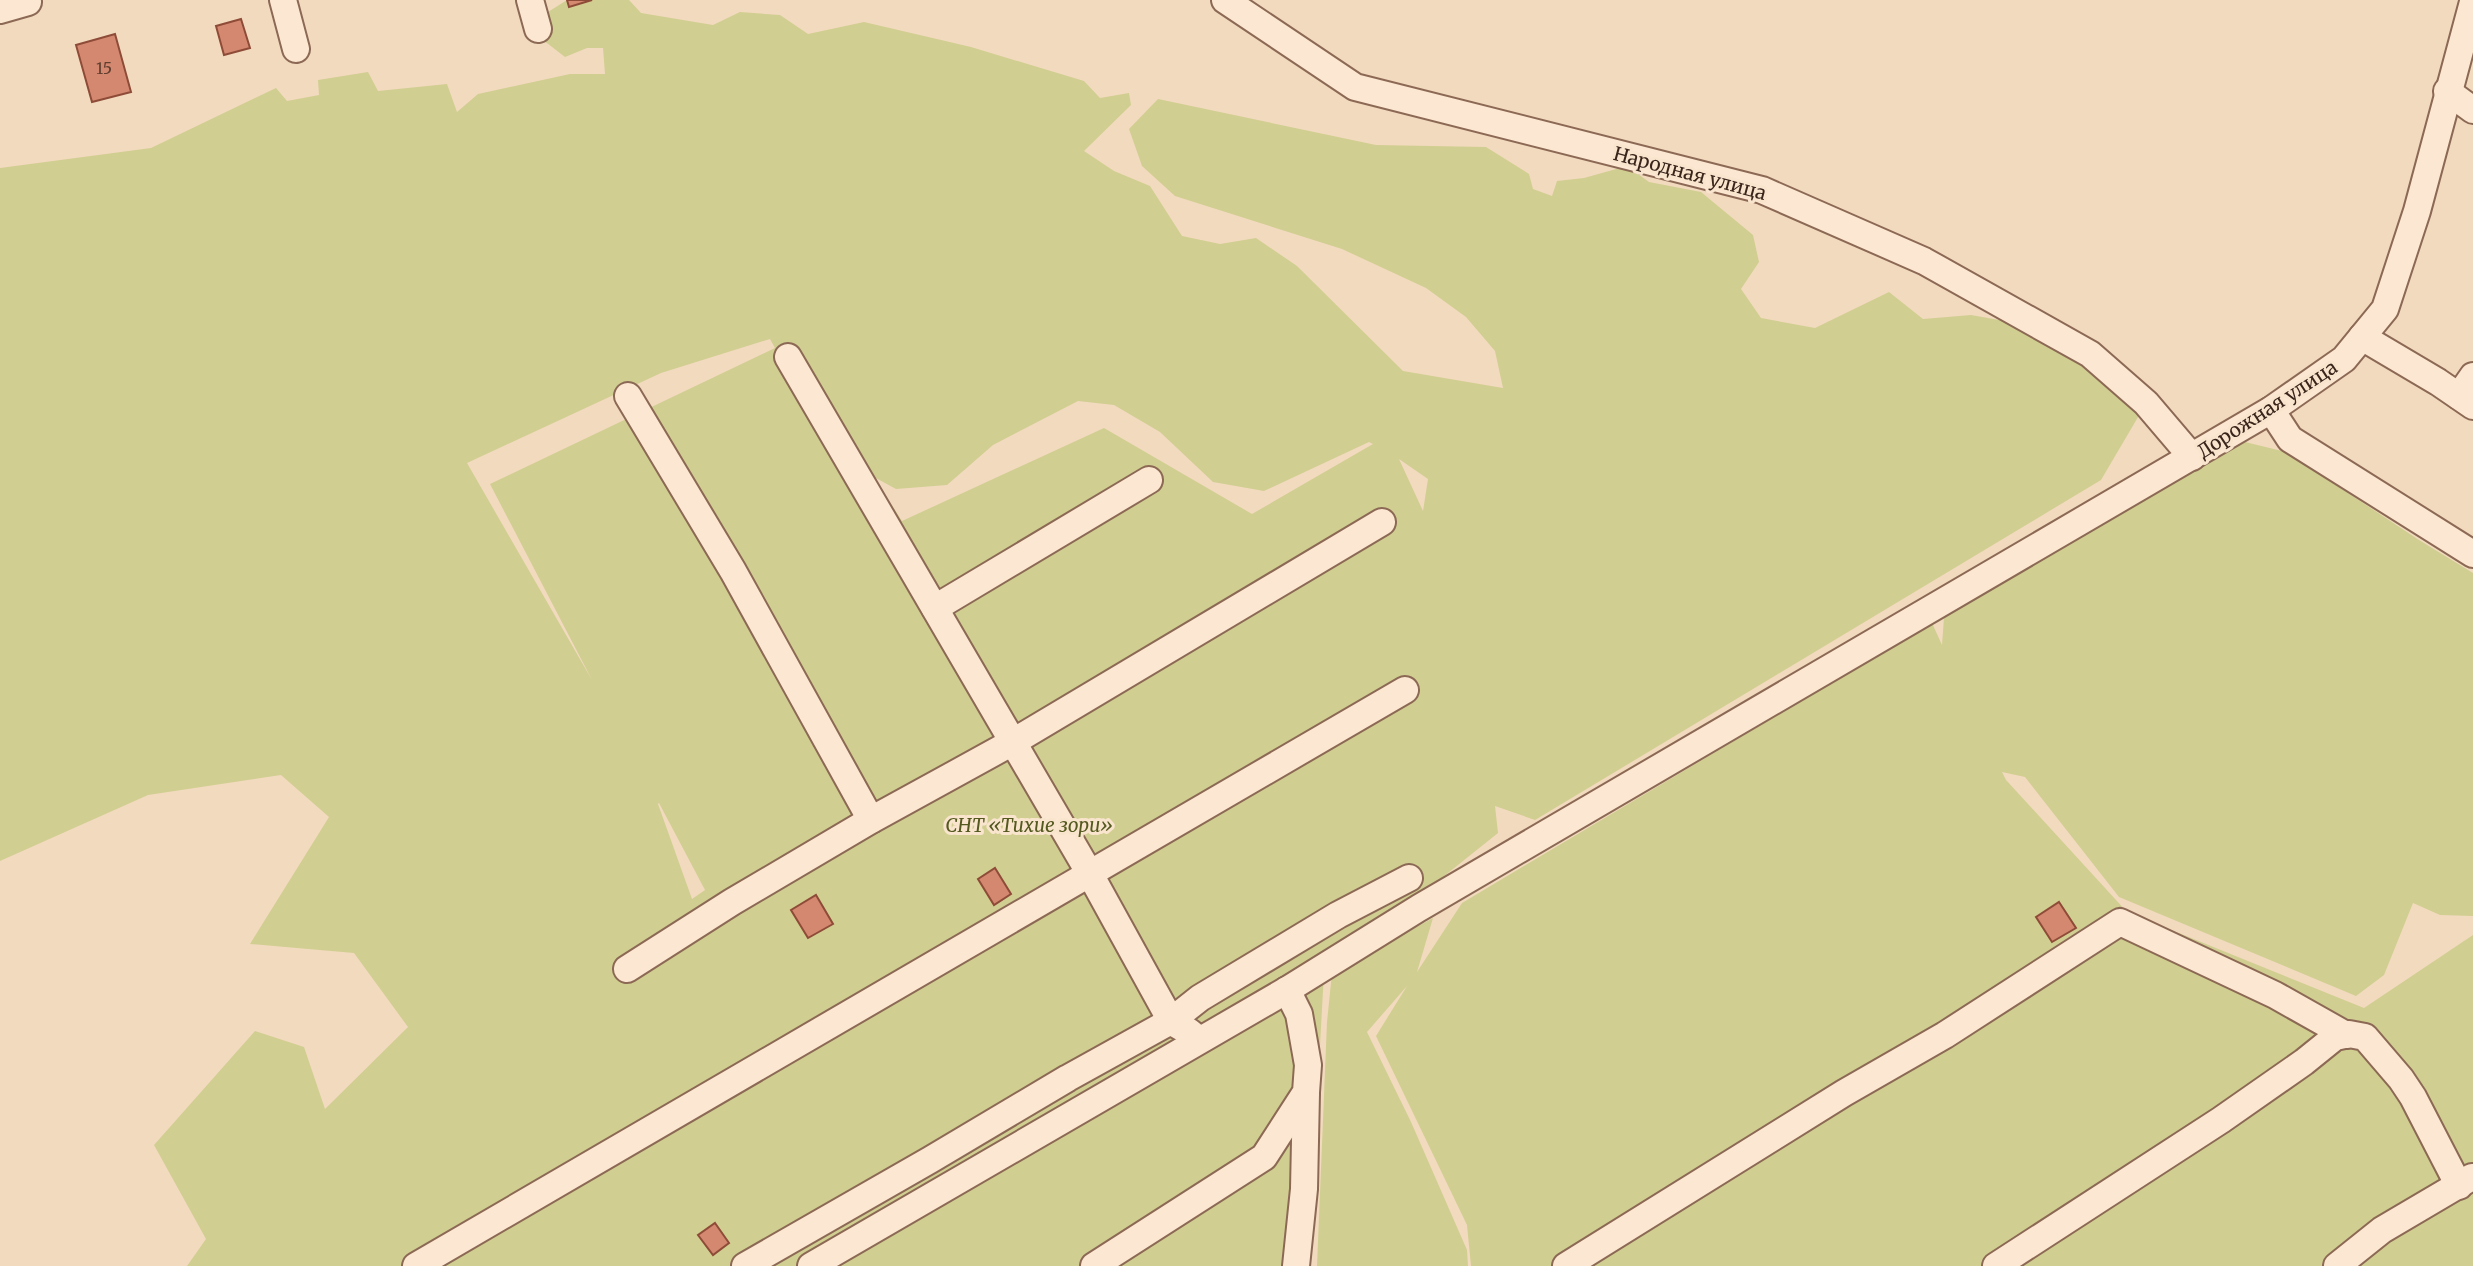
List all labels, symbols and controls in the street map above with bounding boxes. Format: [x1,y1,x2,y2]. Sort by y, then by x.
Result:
house number: 15 [96,58,112,78]
street label: Народная улица [1611,141,1769,205]
street label: Дорожная улица [2193,355,2341,463]
park label: СНТ «Тихие зори» [945,813,1113,837]

